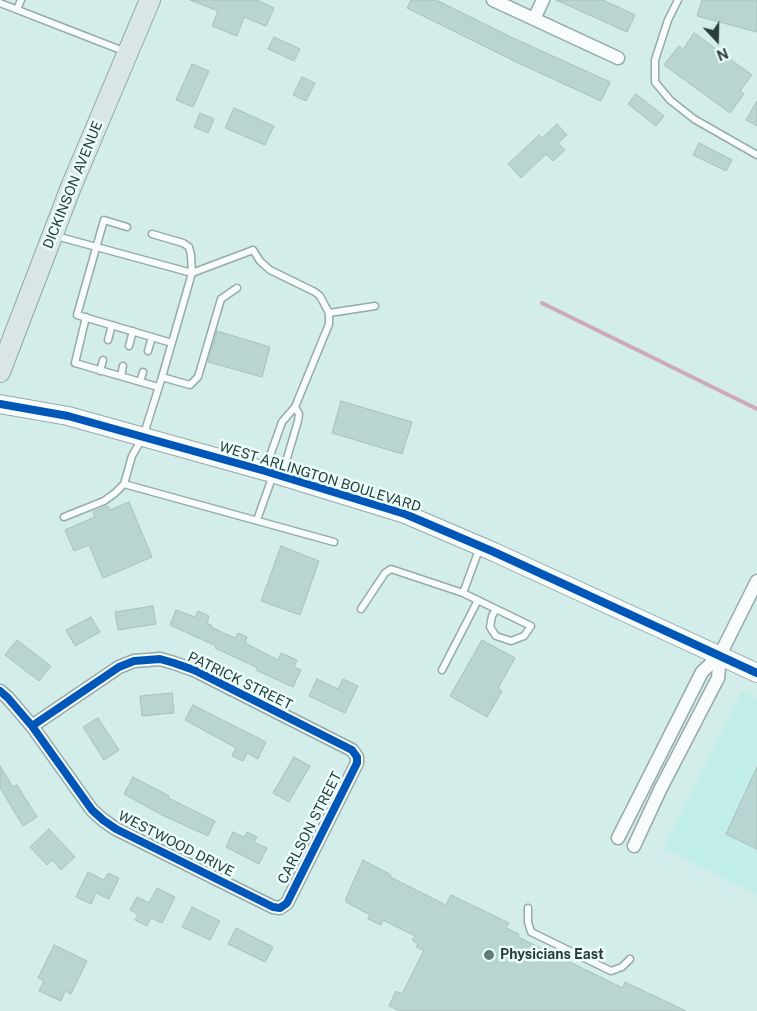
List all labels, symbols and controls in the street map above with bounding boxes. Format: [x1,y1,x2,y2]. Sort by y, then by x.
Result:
north arrow [692,15,742,65]
text: N [714,45,730,63]
street label: DICKINSON AVENUE [40,119,106,251]
street label: WEST ARLINGTON BOULEVARD [217,438,423,516]
street label: PATRICK STREET [185,648,295,714]
street label: CARLSON STREET [274,769,346,887]
street label: WESTWOOD DRIVE [115,807,237,881]
place label: Physicians East [500,947,604,963]
marker: Physicians East [482,948,496,962]

